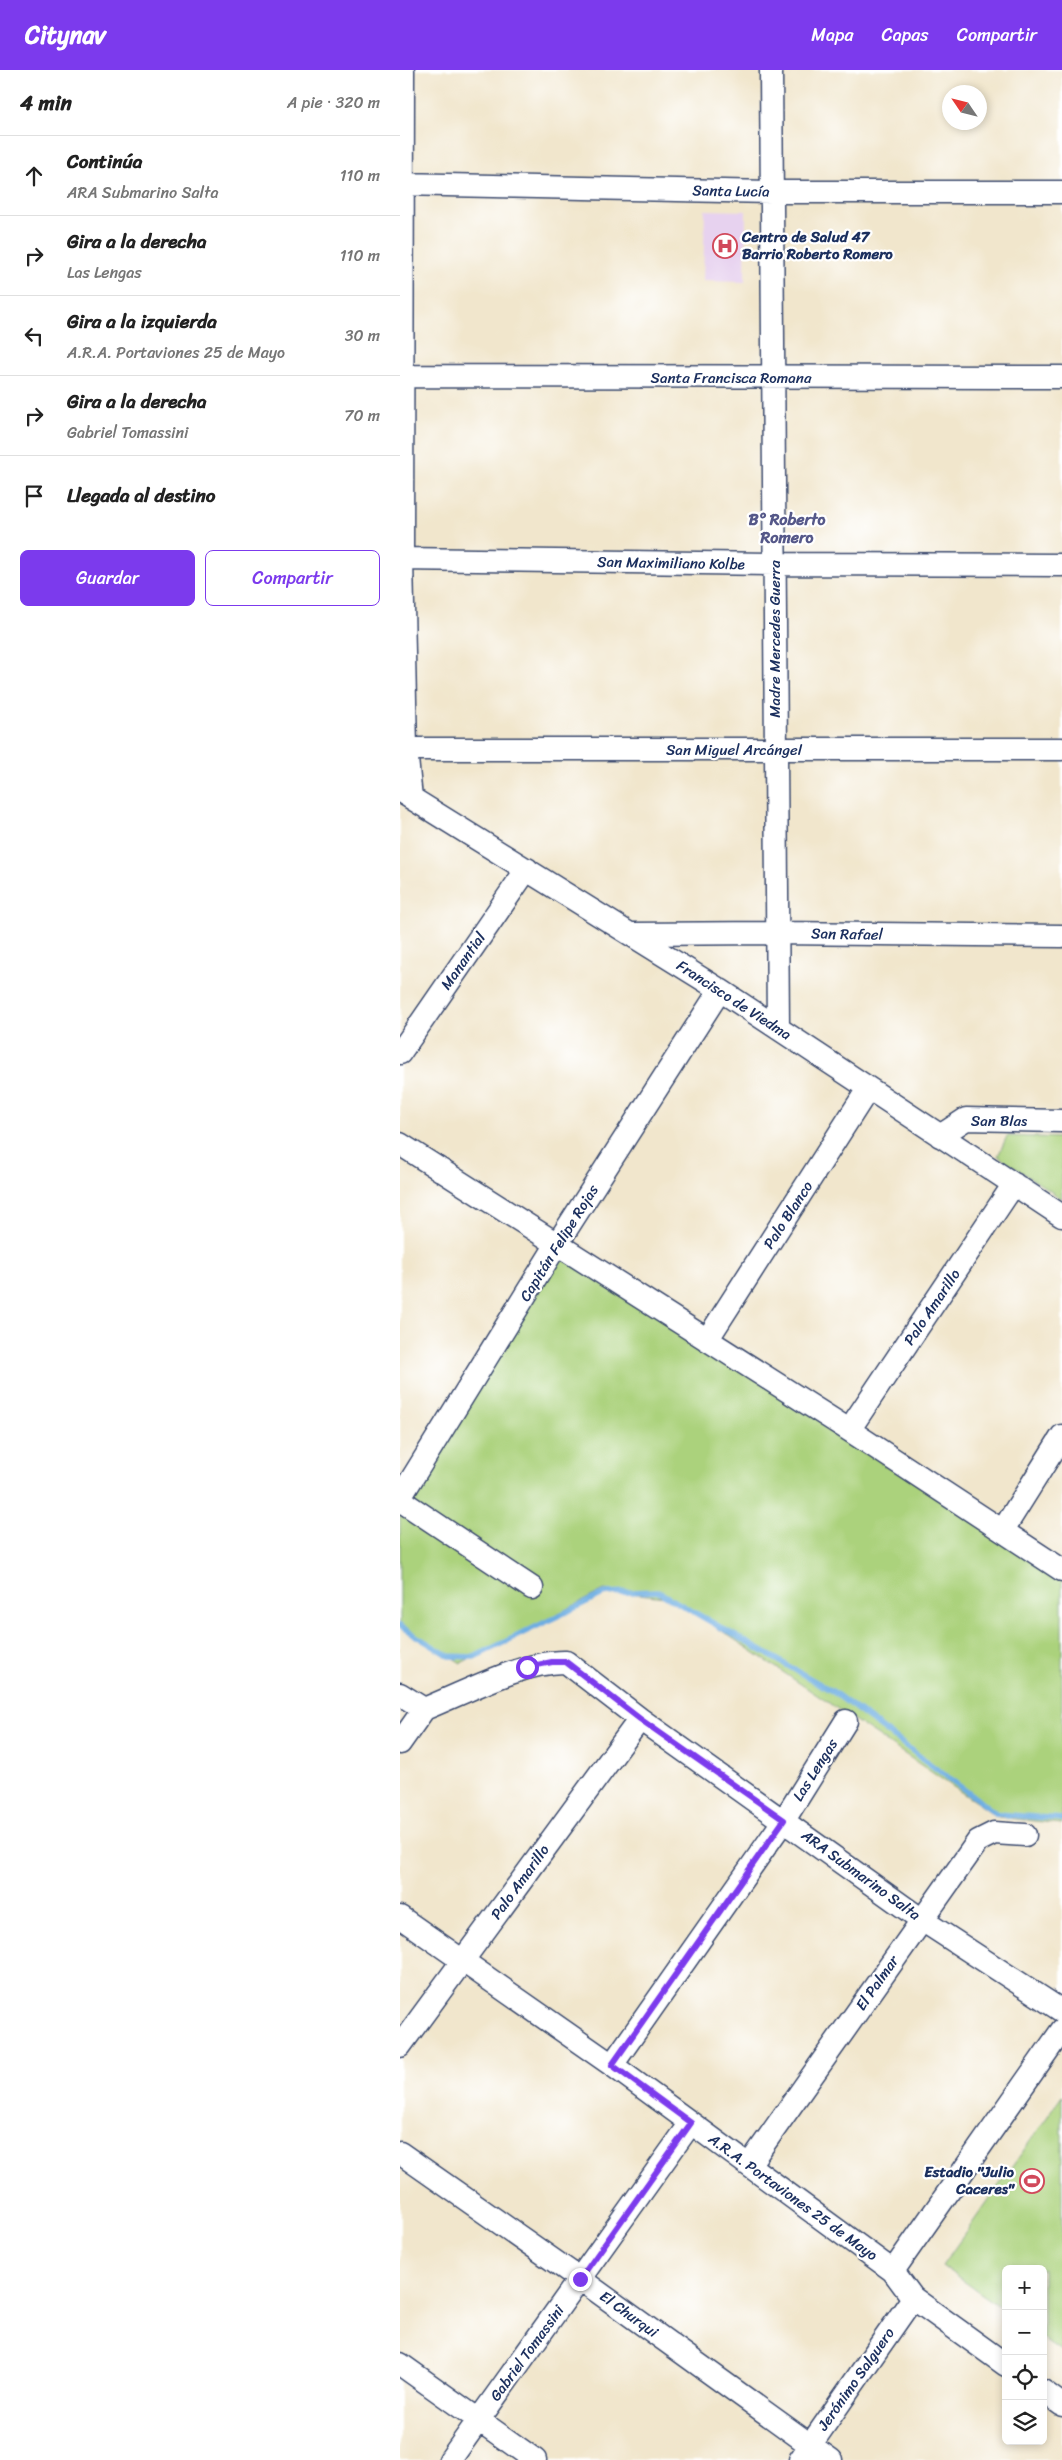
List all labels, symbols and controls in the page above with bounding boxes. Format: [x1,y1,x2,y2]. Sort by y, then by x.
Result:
text: Citynav [25,14,106,56]
text: Mapa [811,19,854,51]
text: Capas [882,19,929,51]
text: Compartir [957,19,1037,51]
text: 4 min [20,84,72,122]
north arrow [942,85,987,130]
text: A pie · 320 m [287,88,380,117]
text: Continúa [67,145,142,178]
text: 110 m [340,161,380,190]
icon: ahead [20,162,48,190]
street label: Santa Lucía [692,177,770,205]
text: ARA Submarino Salta [67,178,219,207]
place label: Centro de Salud 47 Barrio Roberto Romero [741,224,893,267]
text: Gira a la derecha [67,225,206,258]
hospital icon: Centro de Salud 47 Barrio Roberto Romero [712,233,738,259]
text: 110 m [340,241,380,270]
icon: right [20,242,48,270]
text: Las Lengas [67,258,142,287]
text: Gira a la izquierda [67,305,217,338]
text: 30 m [345,321,380,350]
icon: left [20,322,48,350]
text: A.R.A. Portaviones 25 de Mayo [67,338,285,367]
street label: Santa Francisca Romana [651,365,812,391]
text: Gira a la derecha [67,385,206,418]
text: 70 m [344,401,380,430]
icon: right [20,402,48,430]
text: Gabriel Tomassini [67,418,188,447]
text: Llegada al destino [67,479,216,512]
icon: arrive [20,482,48,510]
district label: B° Roberto Romero [749,505,826,552]
street label: San Maximiliano Kolbe [597,549,745,577]
button: Guardar [20,550,195,606]
button: Compartir [205,550,380,606]
street label: Madre Mercedes Guerra [762,560,788,718]
street label: San Miguel Arcángel [666,737,803,763]
street label: San Rafael [811,920,884,948]
street label: Manantial [434,926,493,995]
street label: Francisco de Viedma [671,953,797,1047]
street label: San Blas [971,1108,1028,1134]
street label: Palo Blanco [756,1175,820,1254]
street label: Capitán Felipe Rojas [513,1179,606,1307]
street label: Palo Amarillo [897,1263,968,1351]
route start [516,1656,539,1679]
street label: Las Lengas [785,1733,845,1807]
street label: ARA Submarino Salta [795,1822,926,1928]
street label: Palo Amarillo [484,1839,557,1925]
street label: El Palmar [848,1949,906,2016]
street label: A.R.A. Portaviones 25 de Mayo [702,2126,884,2268]
place label: Estadio "Julio Caceres" [924,2159,1016,2202]
sports icon: Estadio "Julio Caceres" [1019,2168,1045,2194]
map controls [1002,2265,1047,2445]
button: + [1002,2265,1047,2310]
route end [569,2268,592,2291]
street label: El Churqui [594,2284,665,2345]
street label: Gabriel Tomassini [483,2299,571,2407]
button: − [1002,2310,1047,2355]
street label: Jerónimo Salguero [810,2322,902,2437]
button: locate [1002,2355,1047,2400]
button: layers [1002,2400,1047,2445]

